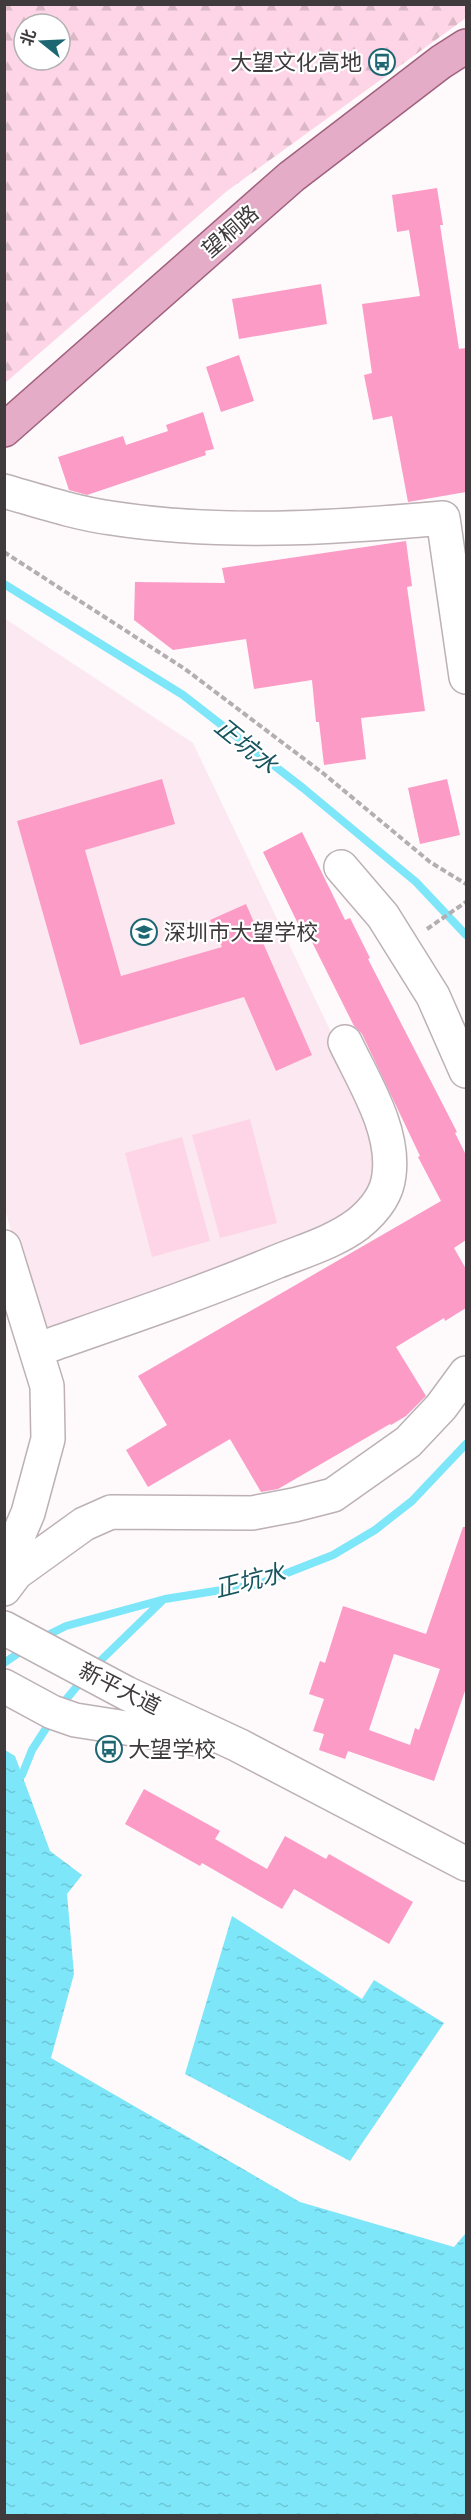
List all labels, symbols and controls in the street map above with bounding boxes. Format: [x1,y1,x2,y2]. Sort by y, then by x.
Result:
north arrow [12,12,72,72]
text: 北 [16,27,40,48]
bus stop icon: 大望文化高地 [367,47,397,77]
place label: 大望文化高地 [230,48,362,76]
street label: 望桐路 [196,199,264,263]
water label: 正坑水 [209,711,285,780]
school or university icon: 深圳市大望学校 [129,917,159,947]
place label: 深圳市大望学校 [164,918,318,946]
water label: 正坑水 [211,1557,289,1603]
street label: 新平大道 [74,1656,166,1720]
bus stop icon: 大望学校 [94,1734,124,1764]
place label: 大望学校 [128,1735,216,1763]

